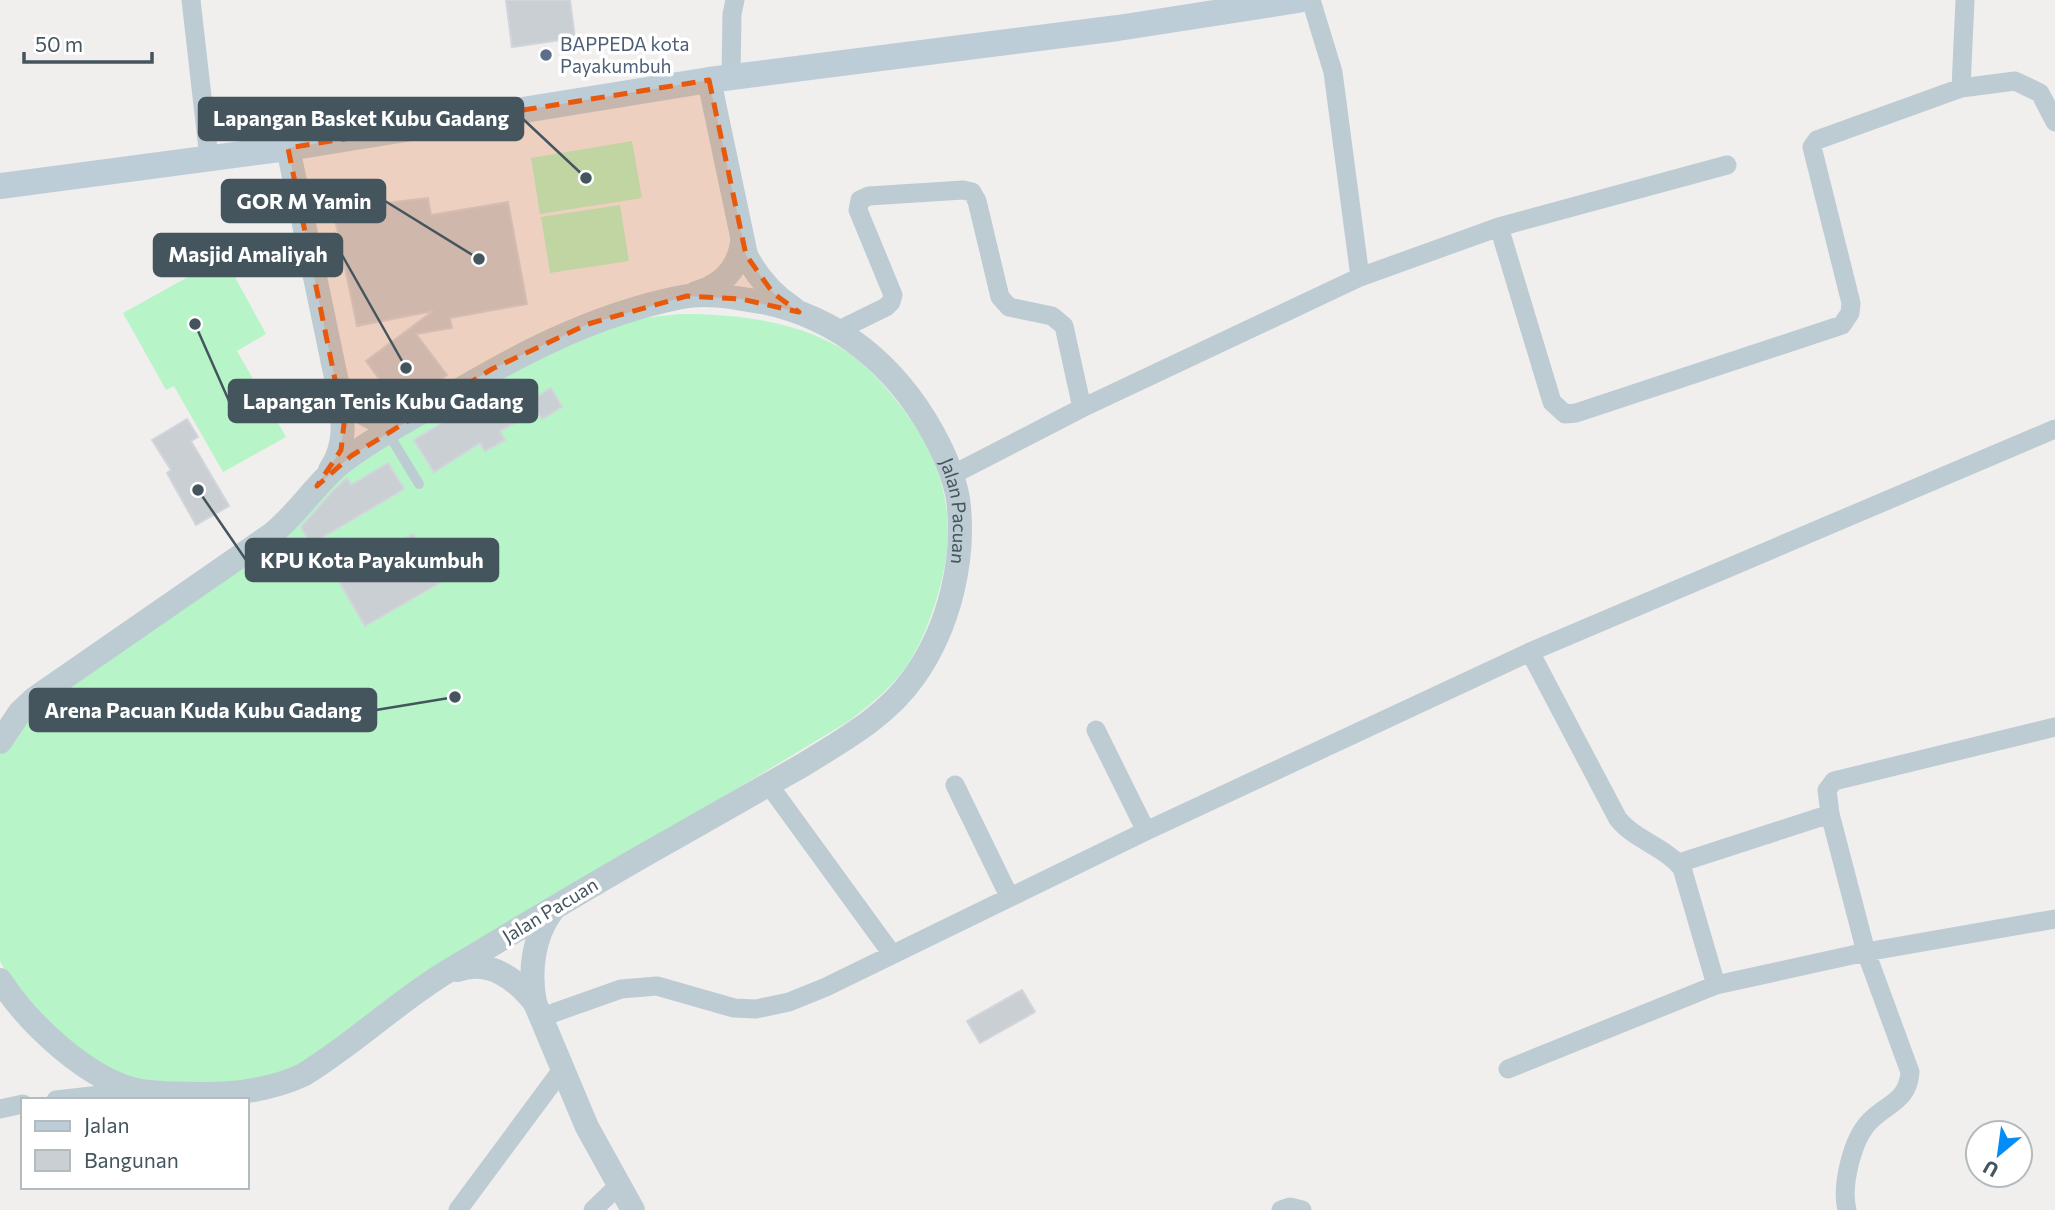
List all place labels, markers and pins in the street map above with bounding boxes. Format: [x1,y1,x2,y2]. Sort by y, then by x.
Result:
place label: BAPPEDA kota Payakumbuh [560,32,689,77]
marker: BAPPEDA kota Payakumbuh [538,47,554,63]
callout: Lapangan Basket Kubu Gadang [199,98,523,140]
callout: GOR M Yamin [222,180,385,222]
callout: Masjid Amaliyah [154,234,342,276]
callout: Lapangan Tenis Kubu Gadang [229,380,537,422]
callout: KPU Kota Payakumbuh [246,539,498,581]
callout: Arena Pacuan Kuda Kubu Gadang [30,689,376,731]

